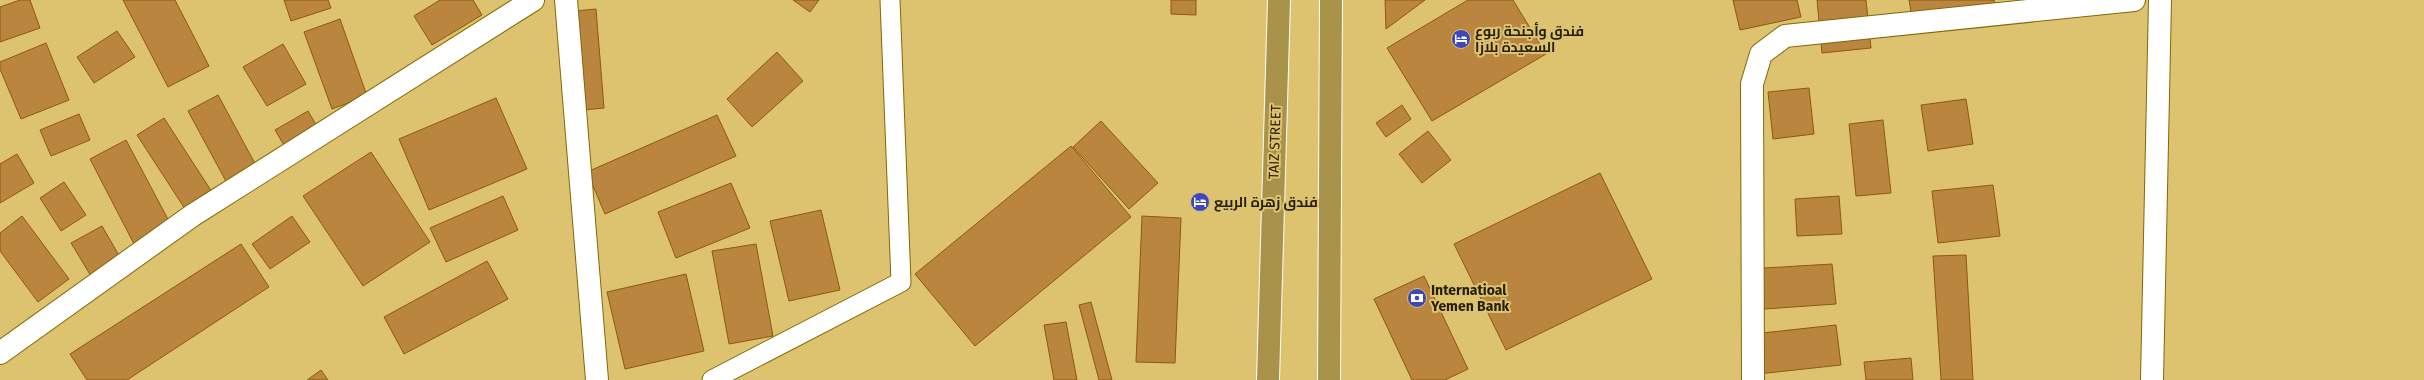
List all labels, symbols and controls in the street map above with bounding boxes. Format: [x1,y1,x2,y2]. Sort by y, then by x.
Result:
place label: فندق وأجنحة ربوع السعيدة بلازا [1475,22,1584,56]
hotel icon: فندق وأجنحة ربوع السعيدة بلازا [1450,28,1472,50]
street label: TAIZ STREET [1265,103,1285,180]
hotel icon: فندق زهرة الربيع [1189,191,1211,213]
place label: فندق زهرة الربيع [1214,194,1318,212]
place label: Internatioal Yemen Bank [1430,282,1509,315]
bank icon: Internatioal Yemen Bank [1406,287,1428,309]

